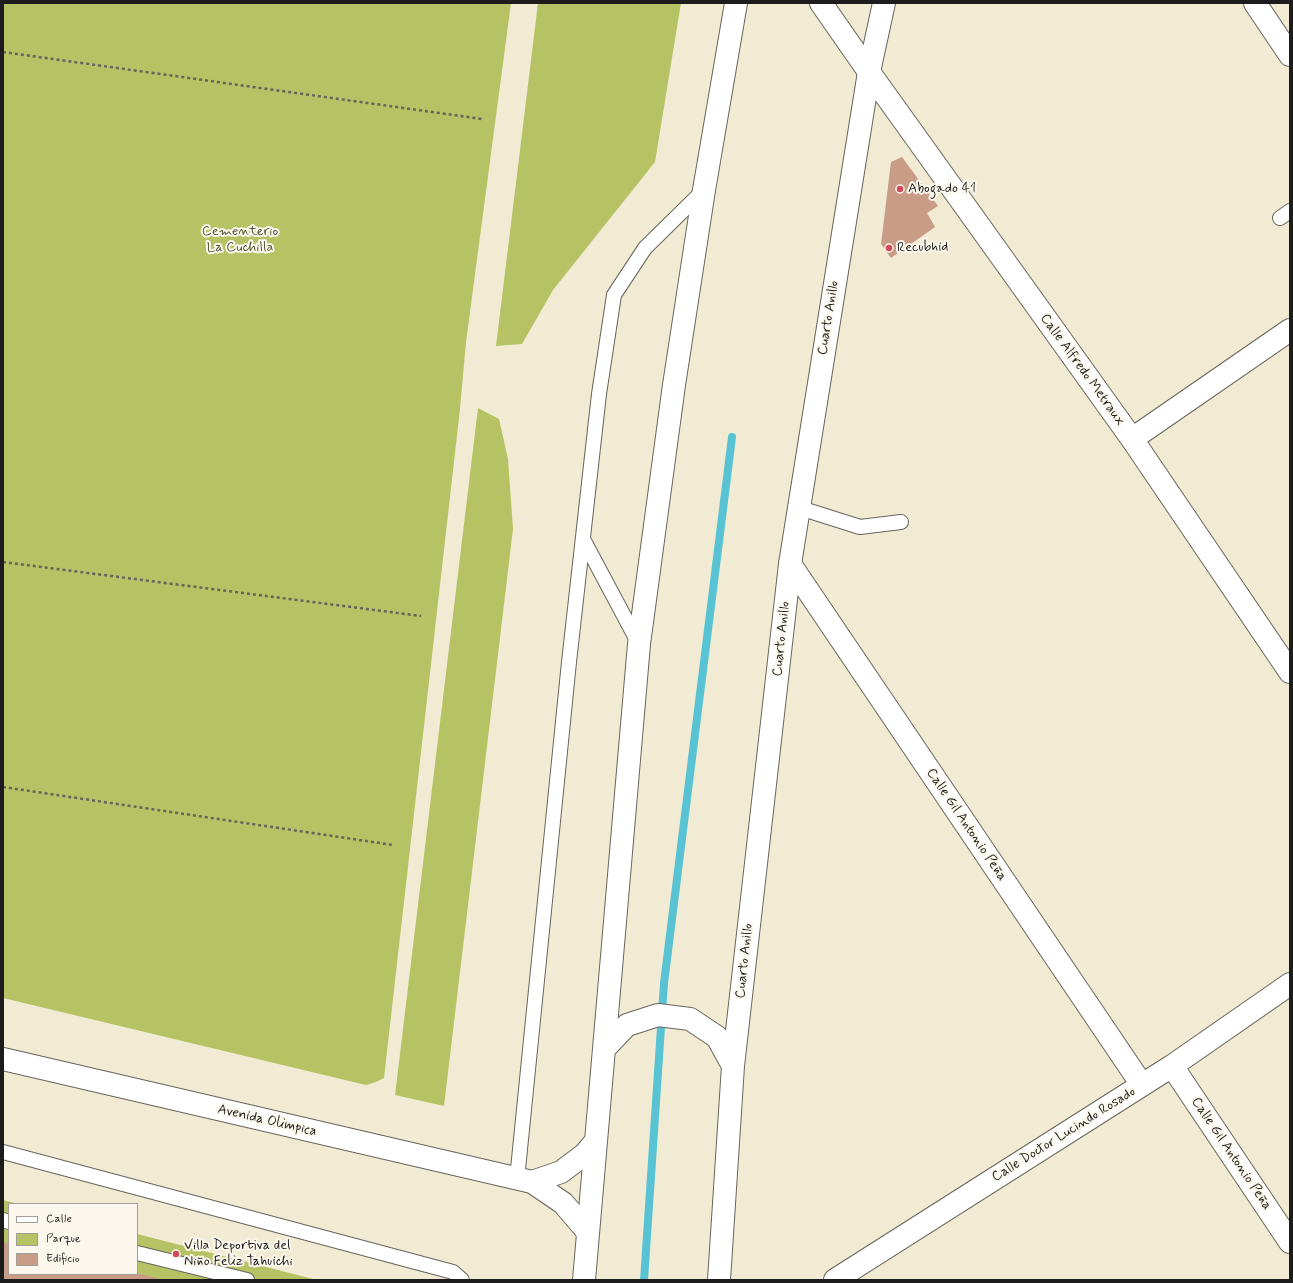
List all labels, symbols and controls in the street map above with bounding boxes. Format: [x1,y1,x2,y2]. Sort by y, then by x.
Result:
place label: Abogado 41 [908,181,976,197]
marker: Abogado 41 [895,184,905,194]
park label: Cementerio La Cuchilla [202,224,278,256]
place label: Recubhid [897,240,948,256]
marker: Recubhid [884,243,894,253]
street label: Cuarto Anillo [815,280,843,356]
street label: Calle Alfredo Metraux [1036,311,1128,429]
street label: Cuarto Anillo [770,601,794,677]
street label: Calle Gil Antonio Peña [922,765,1010,885]
street label: Cuarto Anillo [733,923,757,999]
street label: Calle Doctor Lucindo Rosado [989,1084,1139,1186]
street label: Calle Gil Antonio Peña [1187,1094,1275,1214]
street label: Avenida Olimpica [216,1101,318,1141]
legend [8,1203,138,1275]
text: Calle [46,1211,72,1227]
text: Parque [46,1231,81,1247]
place label: Villa Deportiva del Niño Feliz Tahuichi [184,1238,293,1270]
marker: Villa Deportiva del Niño Feliz Tahuichi [171,1249,181,1259]
text: Edificio [46,1251,80,1267]

